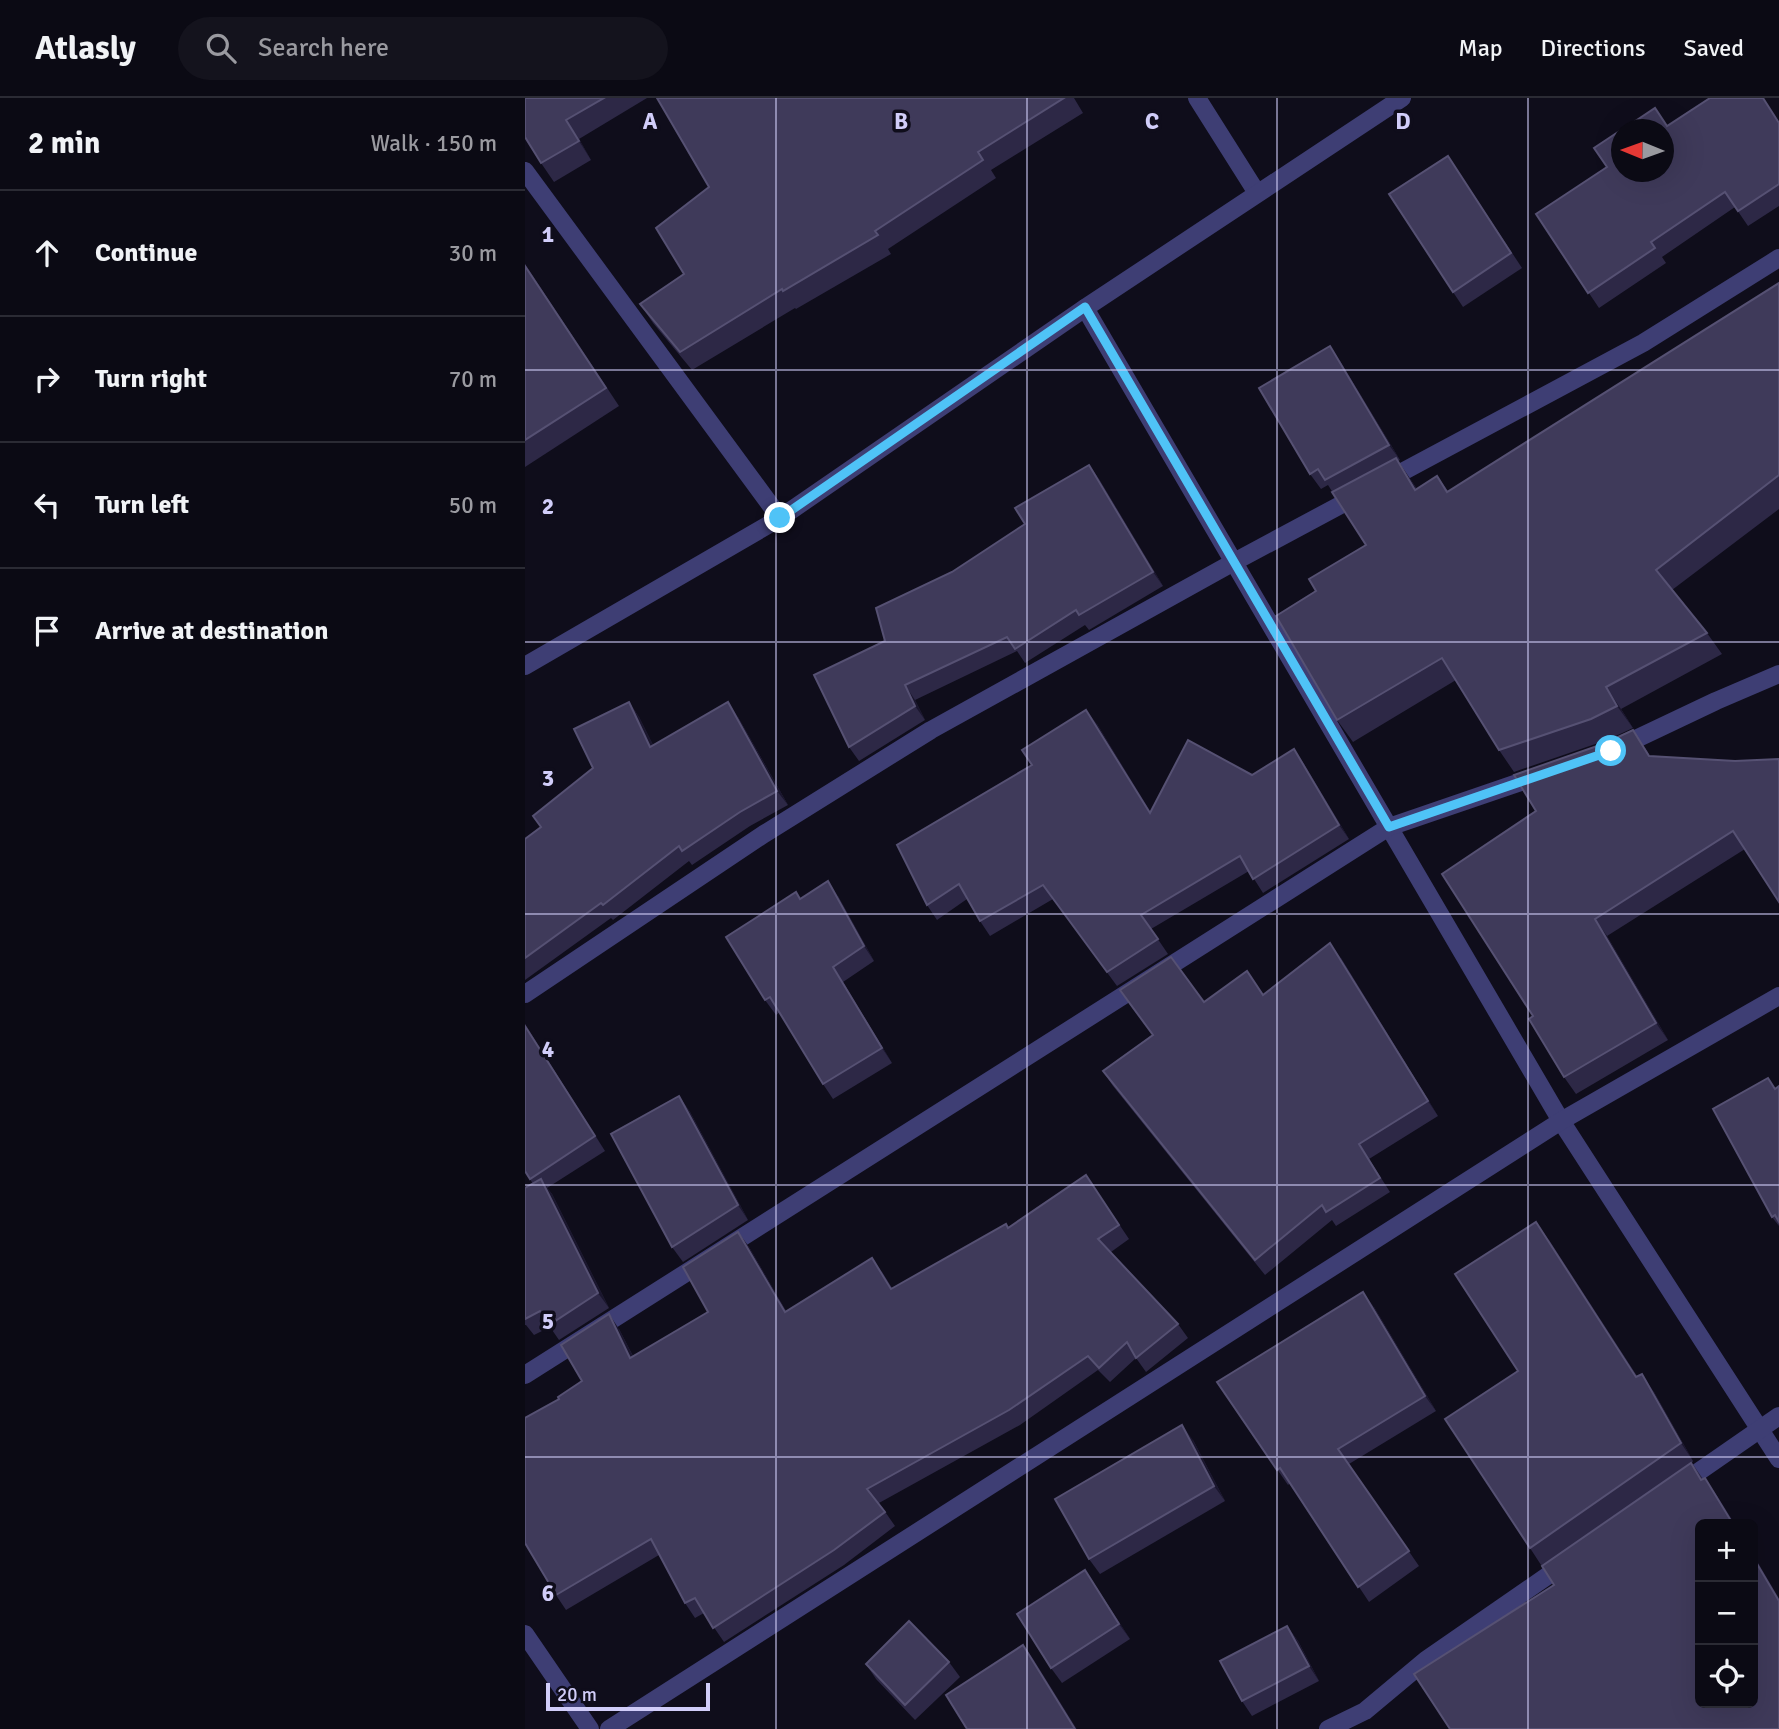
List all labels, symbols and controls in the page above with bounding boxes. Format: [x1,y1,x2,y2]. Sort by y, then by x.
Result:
search box [178,17,668,80]
text: Atlasly [35,28,136,69]
icon: search [202,29,240,67]
text: Search here [258,32,389,64]
text: Map [1458,33,1503,63]
text: Directions [1541,33,1646,63]
text: Saved [1684,33,1744,63]
text: A [643,107,658,136]
text: B [894,107,908,136]
text: C [1145,107,1159,136]
text: D [1395,107,1411,136]
north arrow [1611,119,1674,182]
text: 2 min [28,125,100,162]
text: Walk · 150 m [371,129,497,158]
text: 1 [542,220,554,249]
icon: ahead [28,234,66,272]
text: Continue [95,237,197,269]
text: 30 m [449,239,497,268]
icon: right [28,360,66,398]
text: Turn right [95,363,207,395]
text: 70 m [449,365,497,394]
icon: left [28,486,66,524]
text: Turn left [95,489,189,521]
text: 50 m [449,491,497,520]
text: 2 [542,492,554,521]
route end [764,502,795,533]
icon: arrive [28,612,66,650]
text: Arrive at destination [95,615,328,647]
route start [1595,735,1626,766]
text: 3 [542,764,554,793]
text: 4 [542,1035,554,1064]
text: 5 [542,1307,554,1336]
map controls [1695,1519,1758,1708]
button: + [1695,1519,1758,1582]
text: 6 [542,1579,554,1608]
button: − [1695,1582,1758,1645]
button: locate [1695,1645,1758,1708]
scale bar [546,1680,711,1712]
text: 20 m [557,1683,597,1707]

